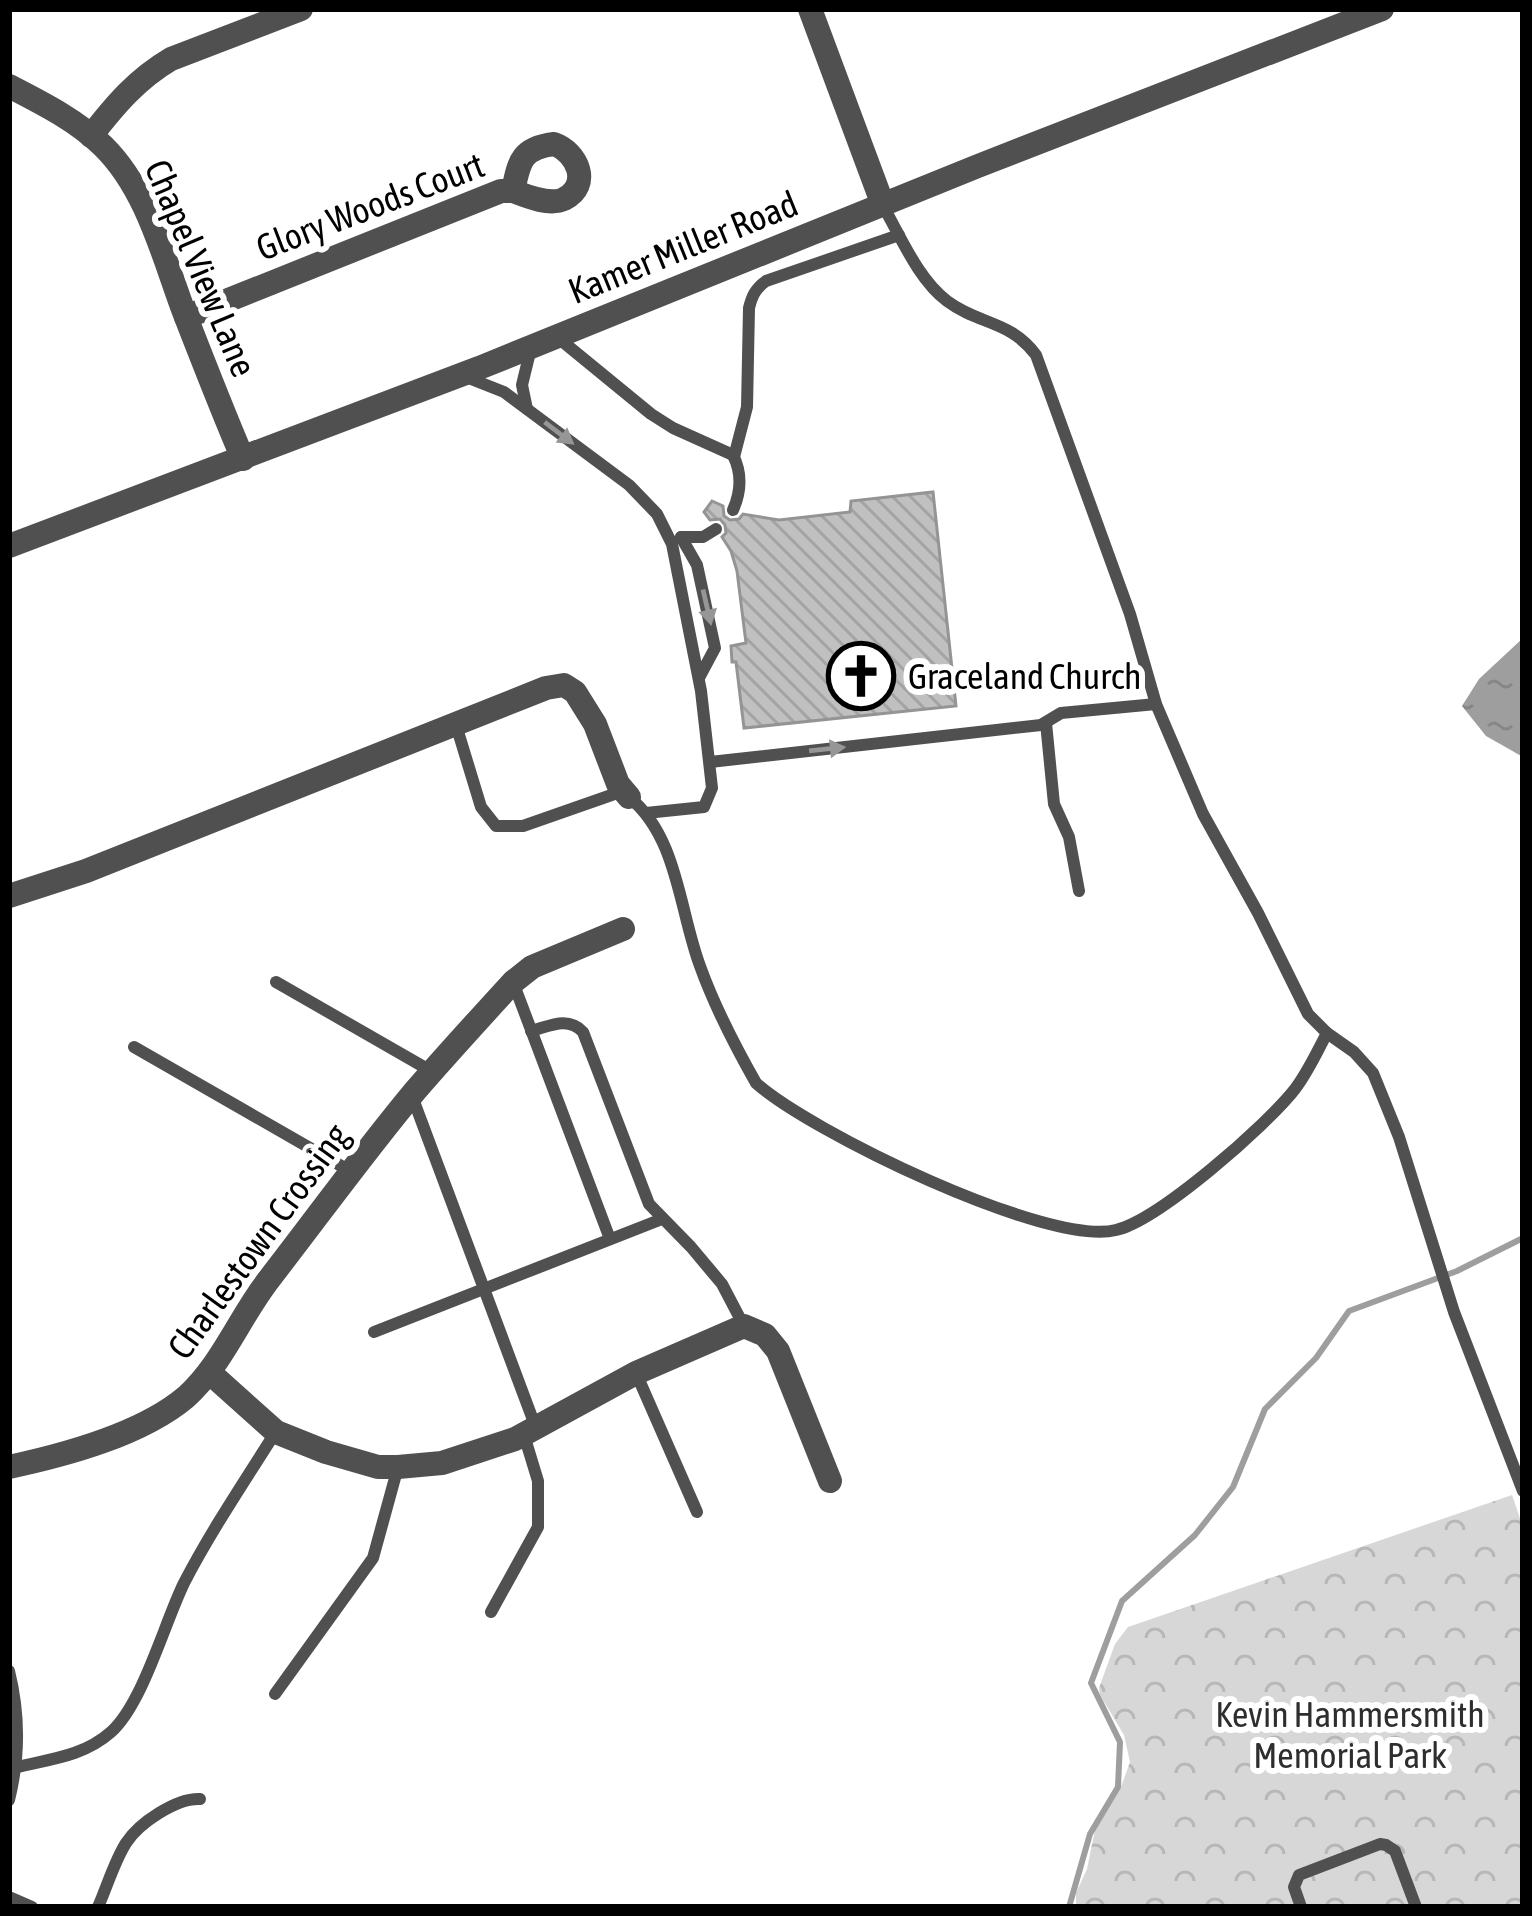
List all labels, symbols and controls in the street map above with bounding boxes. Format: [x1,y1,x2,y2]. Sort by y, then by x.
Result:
street label: Glory Woods Court [250,143,490,269]
street label: Chapel View Lane [137,153,265,383]
street label: Kamer Miller Road [562,182,804,312]
one-way arrow [544,420,575,445]
one-way arrow [698,589,717,626]
church icon: Graceland Church [826,641,896,711]
place label: Graceland Church [908,655,1142,697]
one-way arrow [808,740,846,759]
street label: Charlestown Crossing [159,1115,358,1367]
park label: Kevin Hammersmith Memorial Park [1215,1693,1485,1776]

